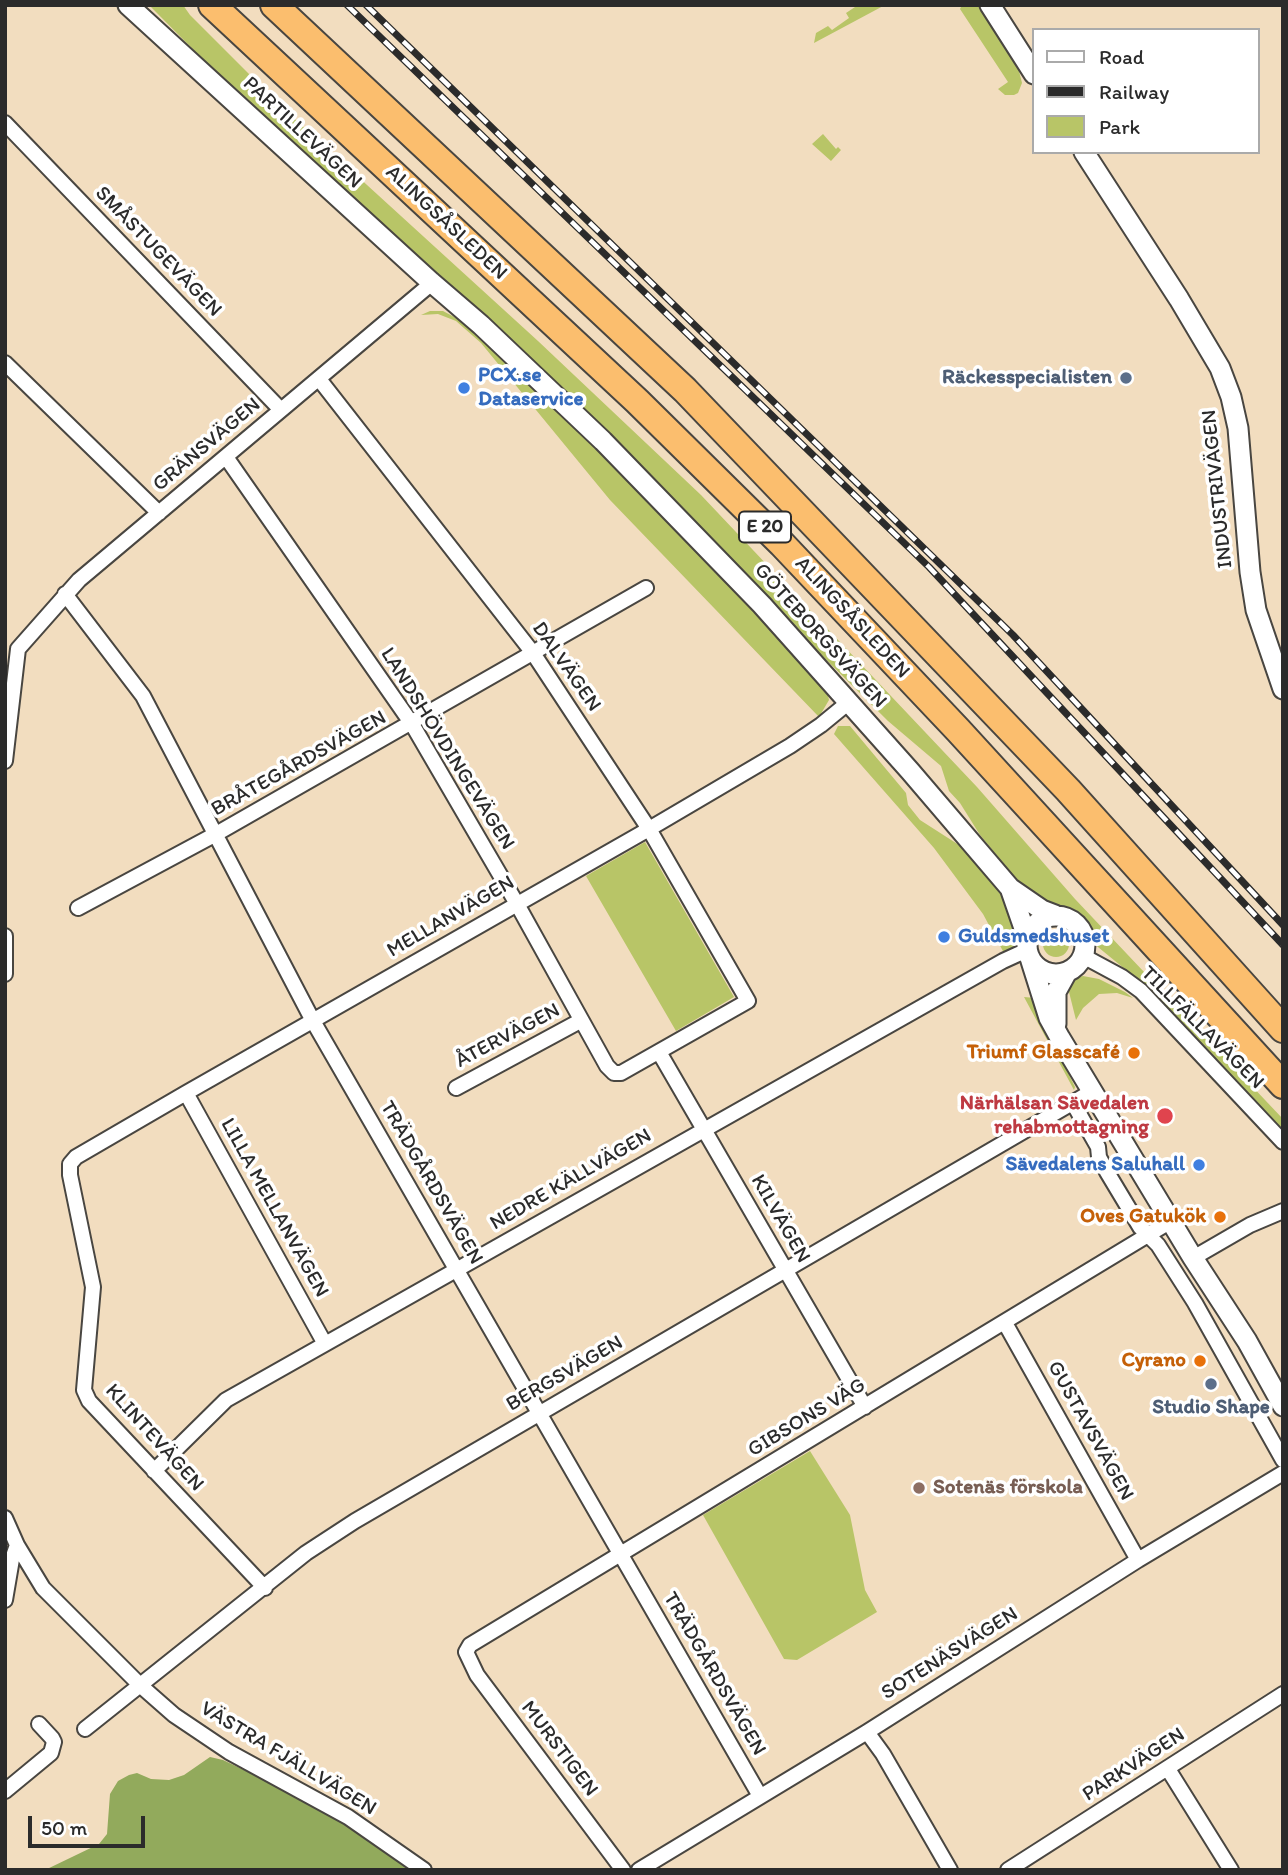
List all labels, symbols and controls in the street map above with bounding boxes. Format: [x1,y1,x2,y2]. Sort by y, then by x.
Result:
legend [1032,28,1260,154]
text: Road [1099,44,1144,69]
street label: PARTILLEVÄGEN [237,71,367,195]
text: Railway [1099,79,1169,104]
text: Park [1099,114,1140,139]
street label: ALINGSÅSLEDEN [380,160,512,286]
street label: SMÅSTUGEVÄGEN [89,181,227,323]
place label: PCX.se Dataservice [478,363,583,413]
place label: Räckesspecialisten [942,365,1112,391]
marker: Räckesspecialisten [1118,370,1134,386]
marker: PCX.se Dataservice [456,380,472,396]
street label: GRÄNSVÄGEN [148,393,266,497]
street label: INDUSTRIVÄGEN [1197,408,1239,570]
road number: E 20 [739,512,791,542]
street label: ALINGSÅSLEDEN [789,552,915,684]
street label: GÖTEBORGSVÄGEN [748,558,892,714]
street label: DALVÄGEN [526,617,606,717]
street label: LANDSHÖVDINGEVÄGEN [374,643,520,855]
street label: BRÅTEGÅRDSVÄGEN [207,705,391,823]
street label: MELLANVÄGEN [383,870,519,964]
place label: Guldsmedshuset [958,924,1109,950]
marker: Guldsmedshuset [936,929,952,945]
street label: TILLFÄLLAVÄGEN [1135,961,1269,1095]
street label: ÅTERVÄGEN [451,998,565,1074]
place label: Triumf Glasscafé [967,1040,1120,1066]
marker: Triumf Glasscafé [1126,1045,1142,1061]
place label: Närhälsan Sävedalen rehabmottagning [960,1091,1149,1141]
street label: TRÄDGÅRDSVÄGEN [374,1097,488,1269]
marker: Närhälsan Sävedalen rehabmottagning [1155,1106,1175,1126]
street label: LILLA MELLANVÄGEN [214,1114,334,1302]
street label: NEDRE KÄLLVÄGEN [486,1124,656,1236]
place label: Sävedalens Saluhall [1005,1152,1185,1178]
marker: Sävedalens Saluhall [1191,1157,1207,1173]
street label: KILVÄGEN [745,1170,815,1268]
place label: Oves Gatukök [1080,1204,1206,1230]
marker: Oves Gatukök [1212,1209,1228,1225]
street label: BERGSVÄGEN [502,1330,628,1418]
place label: Cyrano [1121,1348,1186,1374]
marker: Cyrano [1192,1353,1208,1369]
street label: GUSTAVSVÄGEN [1041,1357,1139,1505]
street label: GIBSONS VÄG [744,1373,870,1463]
marker: Studio Shape [1203,1376,1219,1392]
street label: KLINTEVÄGEN [99,1379,209,1497]
place label: Studio Shape [1152,1395,1270,1421]
place label: Sotenäs förskola [933,1475,1083,1501]
marker: Sotenäs förskola [911,1480,927,1496]
street label: TRÄDGÅRDSVÄGEN [657,1588,771,1760]
street label: SOTENÄSVÄGEN [877,1602,1023,1706]
street label: VÄSTRA FJÄLLVÄGEN [195,1696,381,1822]
street label: MURSTIGEN [515,1696,603,1802]
street label: PARKVÄGEN [1078,1723,1190,1807]
scale bar [32,1801,149,1845]
text: 50 m [41,1815,87,1840]

